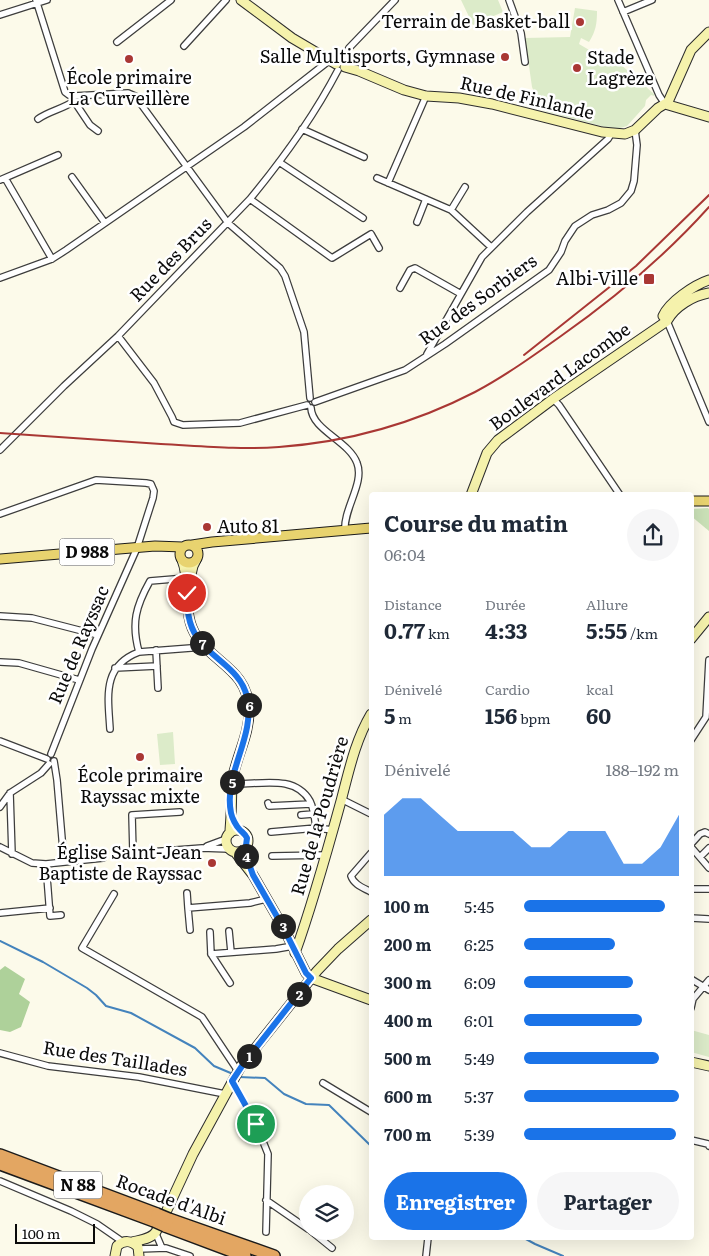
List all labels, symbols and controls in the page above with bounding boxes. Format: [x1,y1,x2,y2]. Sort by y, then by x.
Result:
place label: Terrain de Basket-ball [381,7,570,34]
marker: Terrain de Basket-ball [574,16,586,28]
place label: Salle Multisports, Gymnase [260,42,495,69]
place label: Stade Lagrèze [587,43,654,91]
marker: Salle Multisports, Gymnase [499,51,511,63]
marker: École primaire La Curveillère [123,53,135,65]
marker: Stade Lagrèze [571,62,583,74]
place label: École primaire La Curveillère [66,63,192,111]
street label: Rue de Finlande [458,68,597,125]
street label: Rue des Brus [123,211,217,307]
street label: Rue des Sorbiers [412,247,542,351]
place label: Albi-Ville [556,264,638,291]
marker: Albi-Ville [642,272,656,286]
street label: Boulevard Lacombe [483,315,635,436]
text: Course du matin [384,506,568,539]
button: share [627,509,679,561]
place label: Auto 81 [217,512,279,539]
marker: Auto 81 [201,521,213,533]
road number: D 988 [59,538,114,566]
text: 06:04 [384,542,425,566]
pin [166,572,208,614]
icon: check [173,579,201,607]
street label: Rue de Rayssac [40,581,115,708]
text: Distance [384,594,442,614]
text: Durée [485,594,526,614]
text: Allure [586,594,628,614]
text: 0.77 [384,614,425,645]
text: 4:33 [485,614,527,645]
text: 5:55 [586,614,627,645]
text: km [425,623,450,643]
text: /km [627,623,658,643]
pin: 7 [190,630,214,656]
text: 7 [199,633,206,653]
text: Dénivelé [384,679,442,699]
text: Cardio [485,679,530,699]
text: kcal [586,679,614,699]
pin: 6 [236,692,262,718]
text: 6 [245,695,254,715]
text: 5 [384,699,395,730]
text: 156 [485,699,517,730]
text: 60 [586,699,611,730]
text: m [395,708,412,728]
text: bpm [517,708,551,728]
street label: Rue de la Poudrière [283,733,354,898]
marker: École primaire Rayssac mixte [134,751,146,763]
text: Dénivelé [384,757,450,781]
text: 188–192 m [605,757,679,781]
place label: École primaire Rayssac mixte [77,761,203,809]
pin: 5 [220,770,244,794]
text: 5 [229,772,236,792]
place label: Église Saint-Jean Baptiste de Rayssac [38,838,202,886]
pin: 4 [234,844,258,868]
text: 4 [242,846,251,866]
marker: Église Saint-Jean Baptiste de Rayssac [206,857,218,869]
text: 100 m [384,894,430,918]
text: 5:45 [464,894,494,918]
pin: 3 [270,914,296,938]
text: 3 [280,916,287,936]
text: 200 m [384,932,431,956]
text: 6:25 [464,932,494,956]
text: 300 m [384,970,432,994]
text: 6:09 [464,970,496,994]
pin: 2 [286,982,312,1006]
text: 2 [296,984,303,1004]
text: 400 m [384,1008,433,1032]
text: 6:01 [464,1008,494,1032]
street label: Rue des Taillades [41,1033,189,1082]
pin: 1 [236,1044,262,1068]
text: 1 [247,1046,252,1066]
text: 500 m [384,1046,432,1070]
text: 5:49 [464,1046,494,1070]
text: 600 m [384,1084,432,1108]
text: 5:37 [464,1084,494,1108]
pin [235,1103,277,1145]
icon: arrive [242,1110,270,1138]
text: 700 m [384,1122,432,1146]
text: 5:39 [464,1122,494,1146]
street label: Rocade d'Albi [113,1166,230,1231]
road number: N 88 [54,1172,102,1198]
button: Enregistrer [384,1172,527,1230]
button: Partager [537,1172,679,1230]
map controls [299,1185,354,1240]
button: layers [299,1185,354,1240]
scale bar [15,1221,95,1244]
text: 100 m [22,1223,60,1243]

